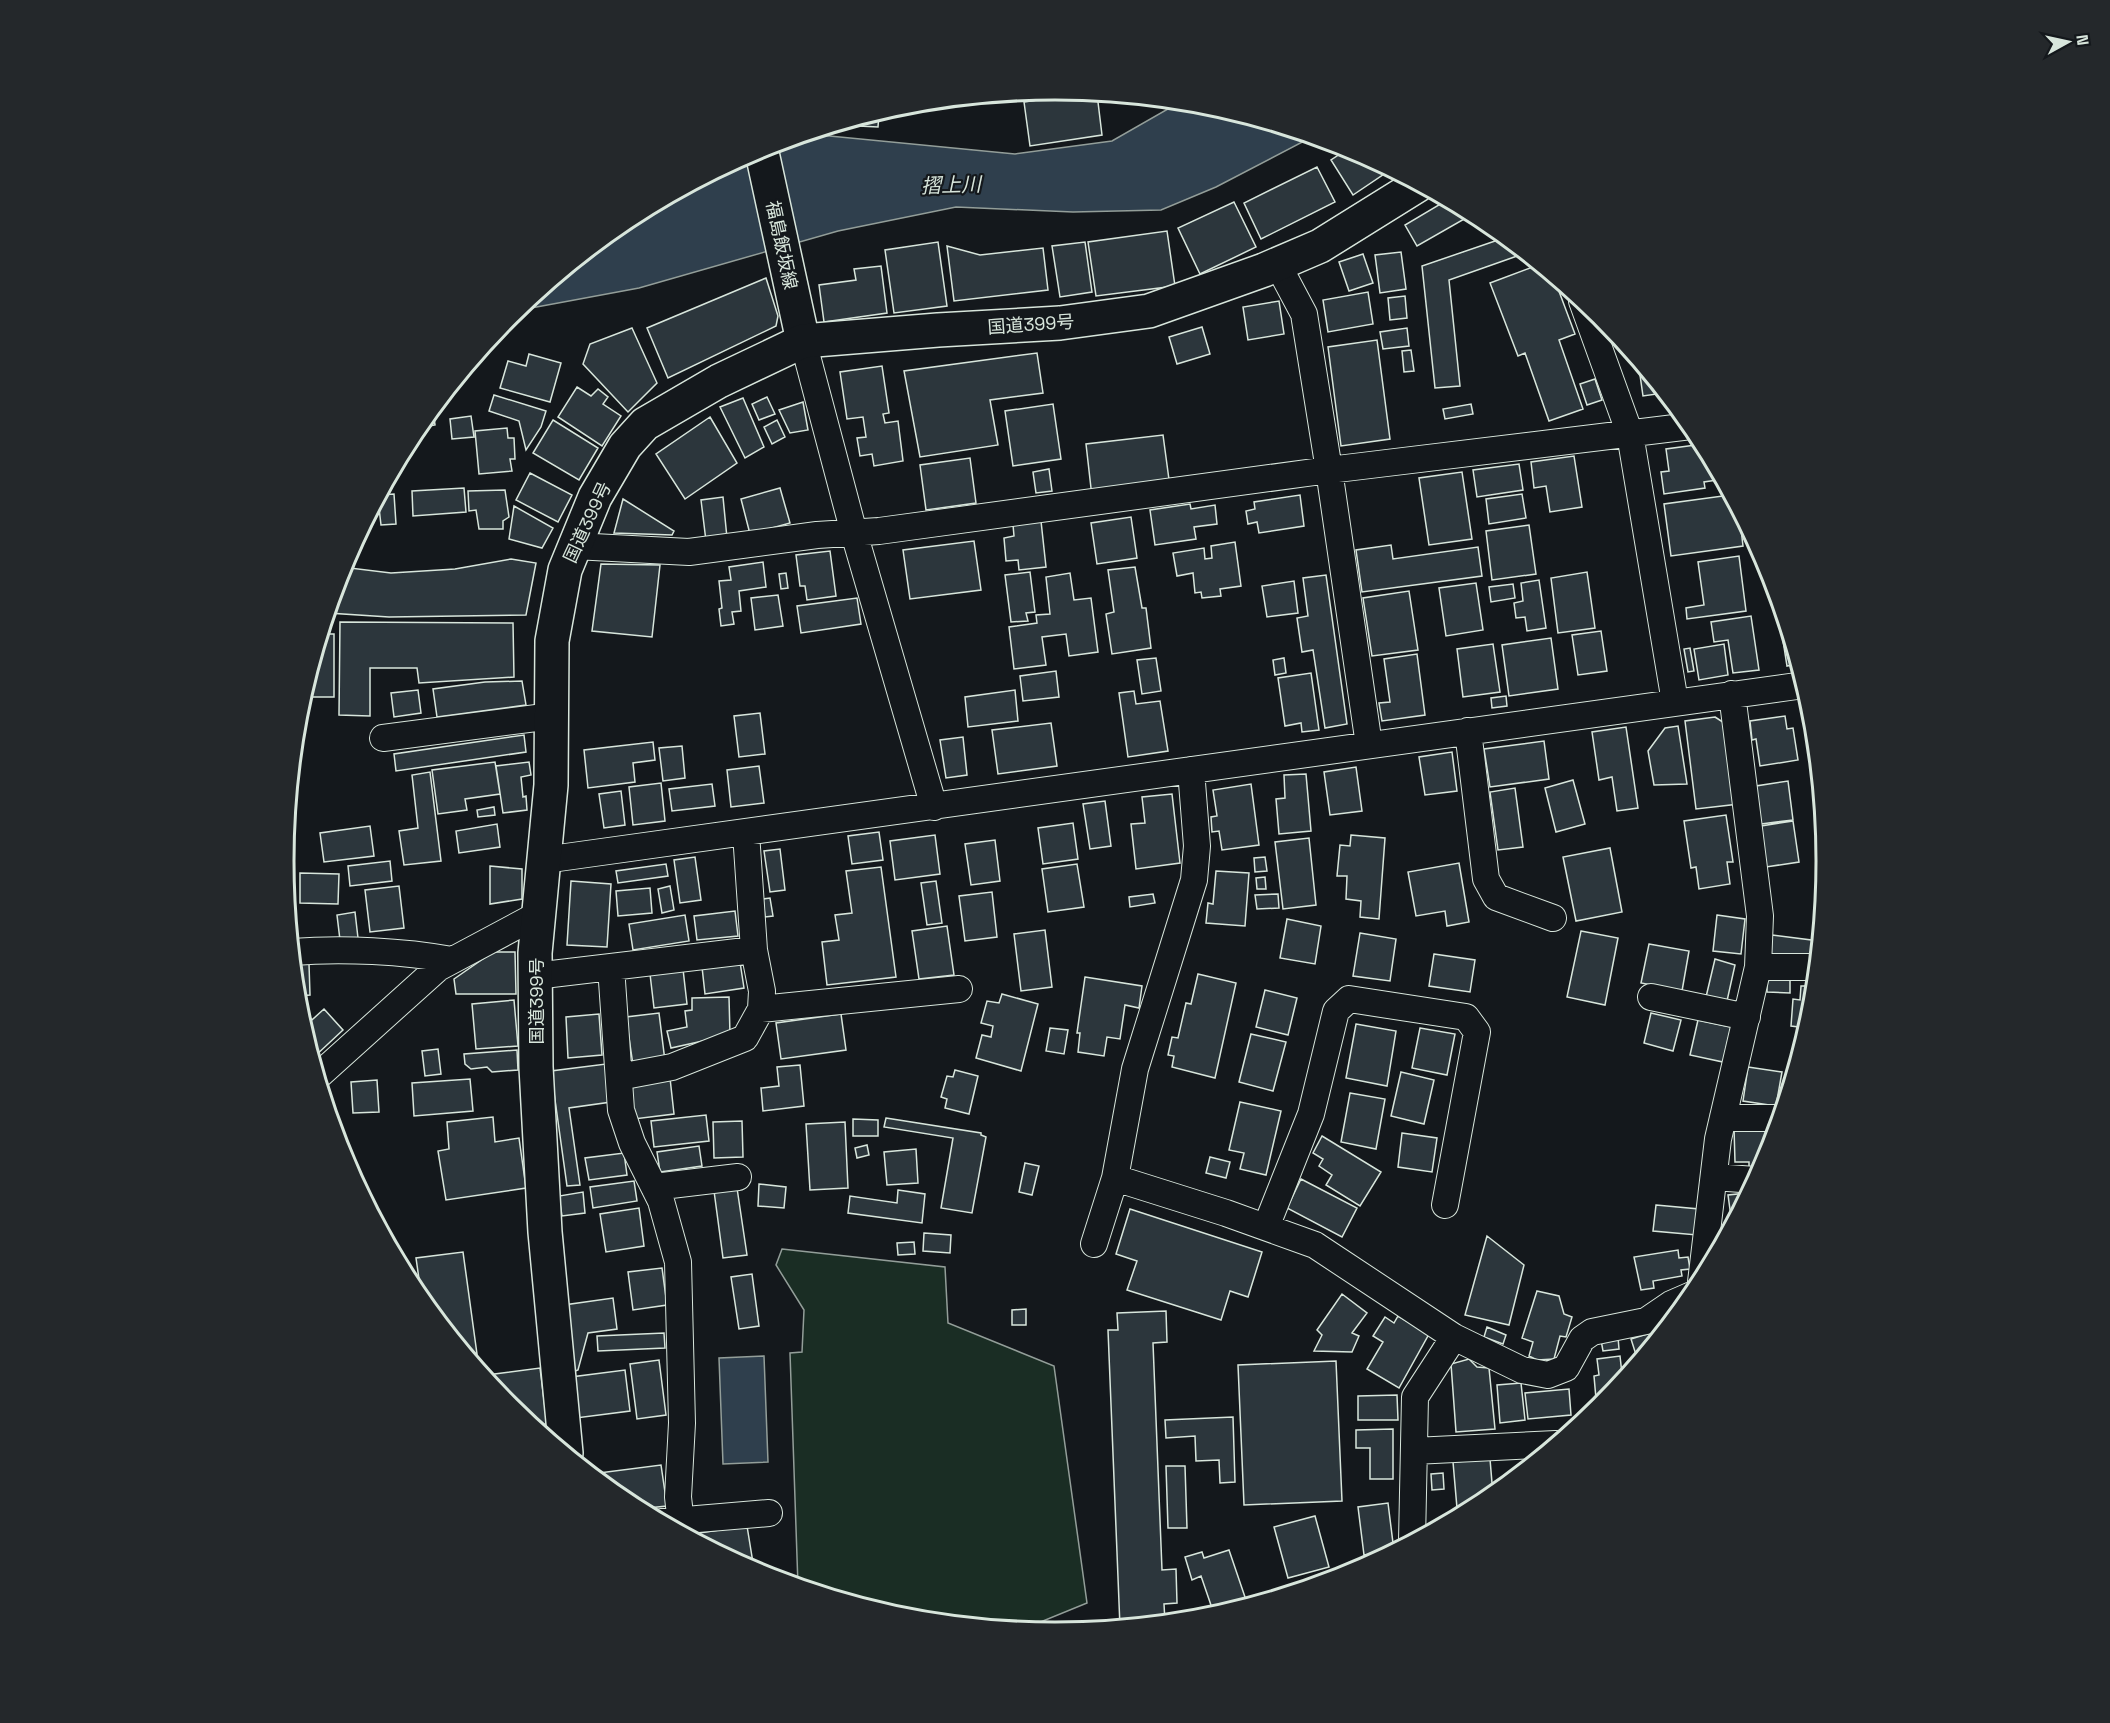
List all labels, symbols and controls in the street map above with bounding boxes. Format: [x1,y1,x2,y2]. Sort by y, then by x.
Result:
north arrow [2038,12,2098,72]
text: N [2071,33,2094,47]
water label: 摺上川 [921,171,983,199]
street label: 福島飯坂線 [761,199,803,291]
street label: 国道399号 [987,309,1075,339]
street label: 国道399号 [558,478,616,566]
street label: 国道399号 [525,958,548,1044]

